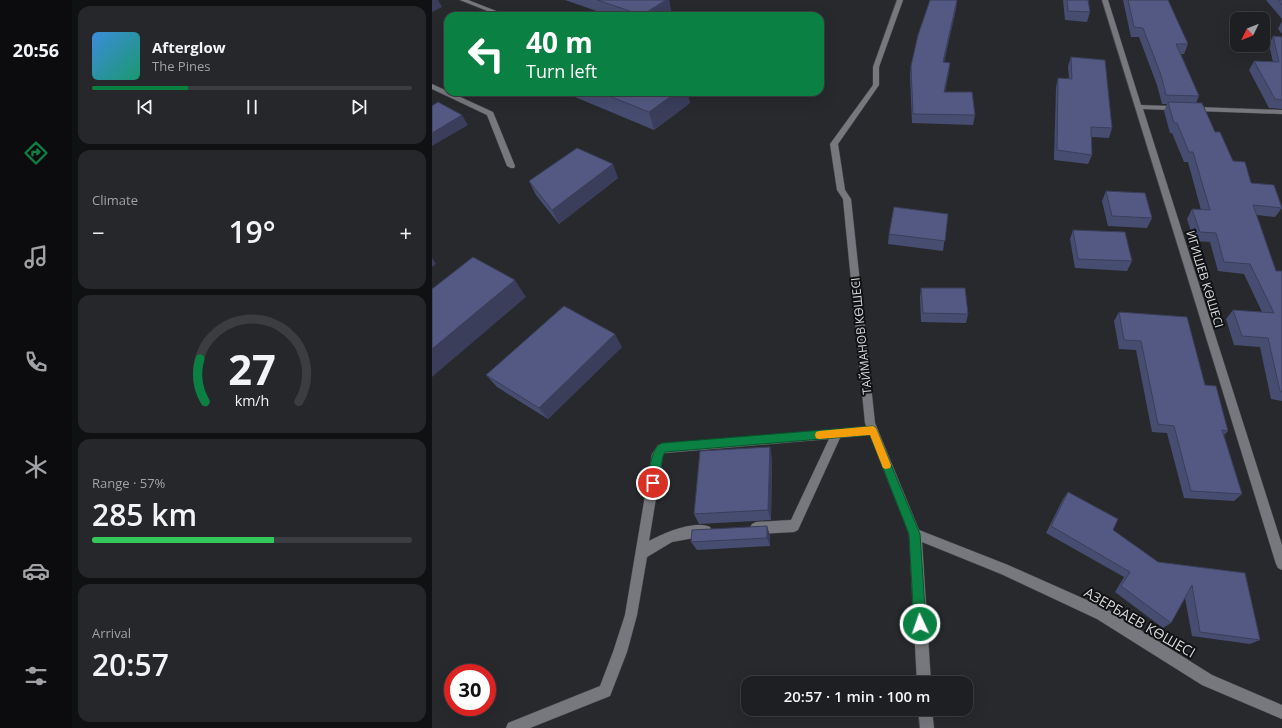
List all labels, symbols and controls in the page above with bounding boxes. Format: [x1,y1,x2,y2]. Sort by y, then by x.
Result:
north arrow [1230,12,1270,52]
map controls [1230,12,1270,52]
text: 40 m [526,23,593,61]
icon: left [460,28,512,80]
text: Afterglow [152,37,226,57]
text: 20:56 [13,38,59,62]
text: The Pines [152,57,210,75]
text: Turn left [526,59,597,83]
icon: previous [134,96,156,118]
icon: pause [241,96,263,118]
icon: next [348,96,370,118]
icon: directions [22,139,50,167]
text: Climate [92,191,138,209]
text: 19° [228,211,276,252]
text: − [92,217,105,247]
text: + [399,217,412,247]
street label: ИГИШЕВ КӨШЕСІ [1182,228,1228,330]
icon: music [22,243,50,271]
street label: ТАЙМАНОВ КӨШЕСІ [846,277,876,395]
text: 27 [228,341,276,397]
icon: phone [22,348,50,376]
text: km/h [235,391,269,410]
icon: climate [22,453,50,481]
pin [636,466,670,500]
icon: arrive [642,472,664,494]
text: Range · 57% [92,474,165,492]
text: 285 km [92,494,197,535]
icon: car [22,557,50,585]
street label: АЗЕРБАЕВ КӨШЕСІ [1081,582,1199,662]
position arrow [899,603,941,645]
text: Arrival [92,624,131,642]
text: 20:57 [92,644,169,685]
icon: filters [22,662,50,690]
speed limit sign: 30 [444,664,496,716]
text: 20:57 · 1 min · 100 m [784,686,930,706]

